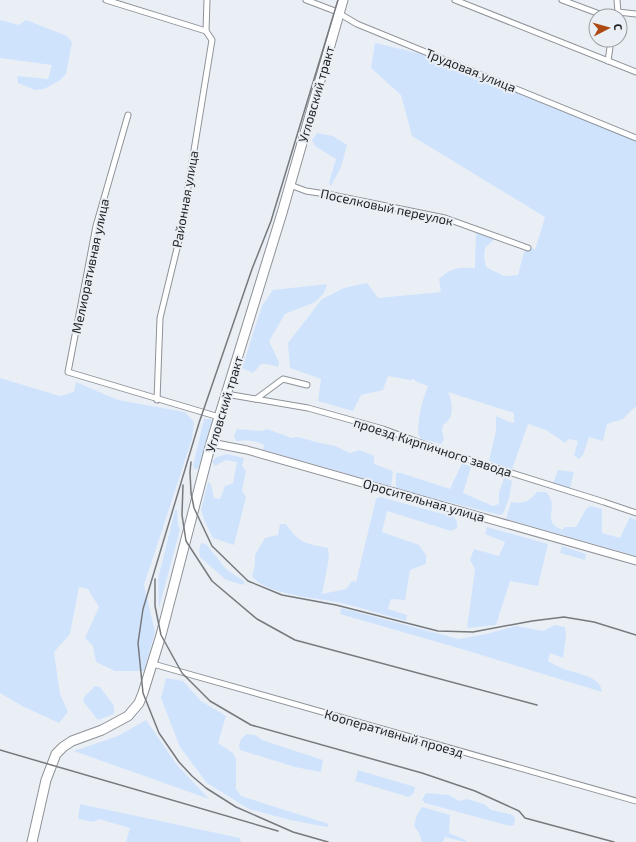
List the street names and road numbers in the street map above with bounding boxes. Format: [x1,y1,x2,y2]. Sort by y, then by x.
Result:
street label: Угловский тракт [295,43,338,144]
street label: Трудовая улица [423,45,519,95]
street label: Районная улица [169,149,201,249]
street label: Поселковый переулок [319,185,455,229]
street label: Мелиоративная улица [68,197,112,335]
street label: Угловский тракт [202,353,246,454]
street label: проезд Кирпичного завода [352,414,514,480]
street label: Оросительная улица [361,475,487,525]
street label: Кооперативный проезд [323,705,466,761]

